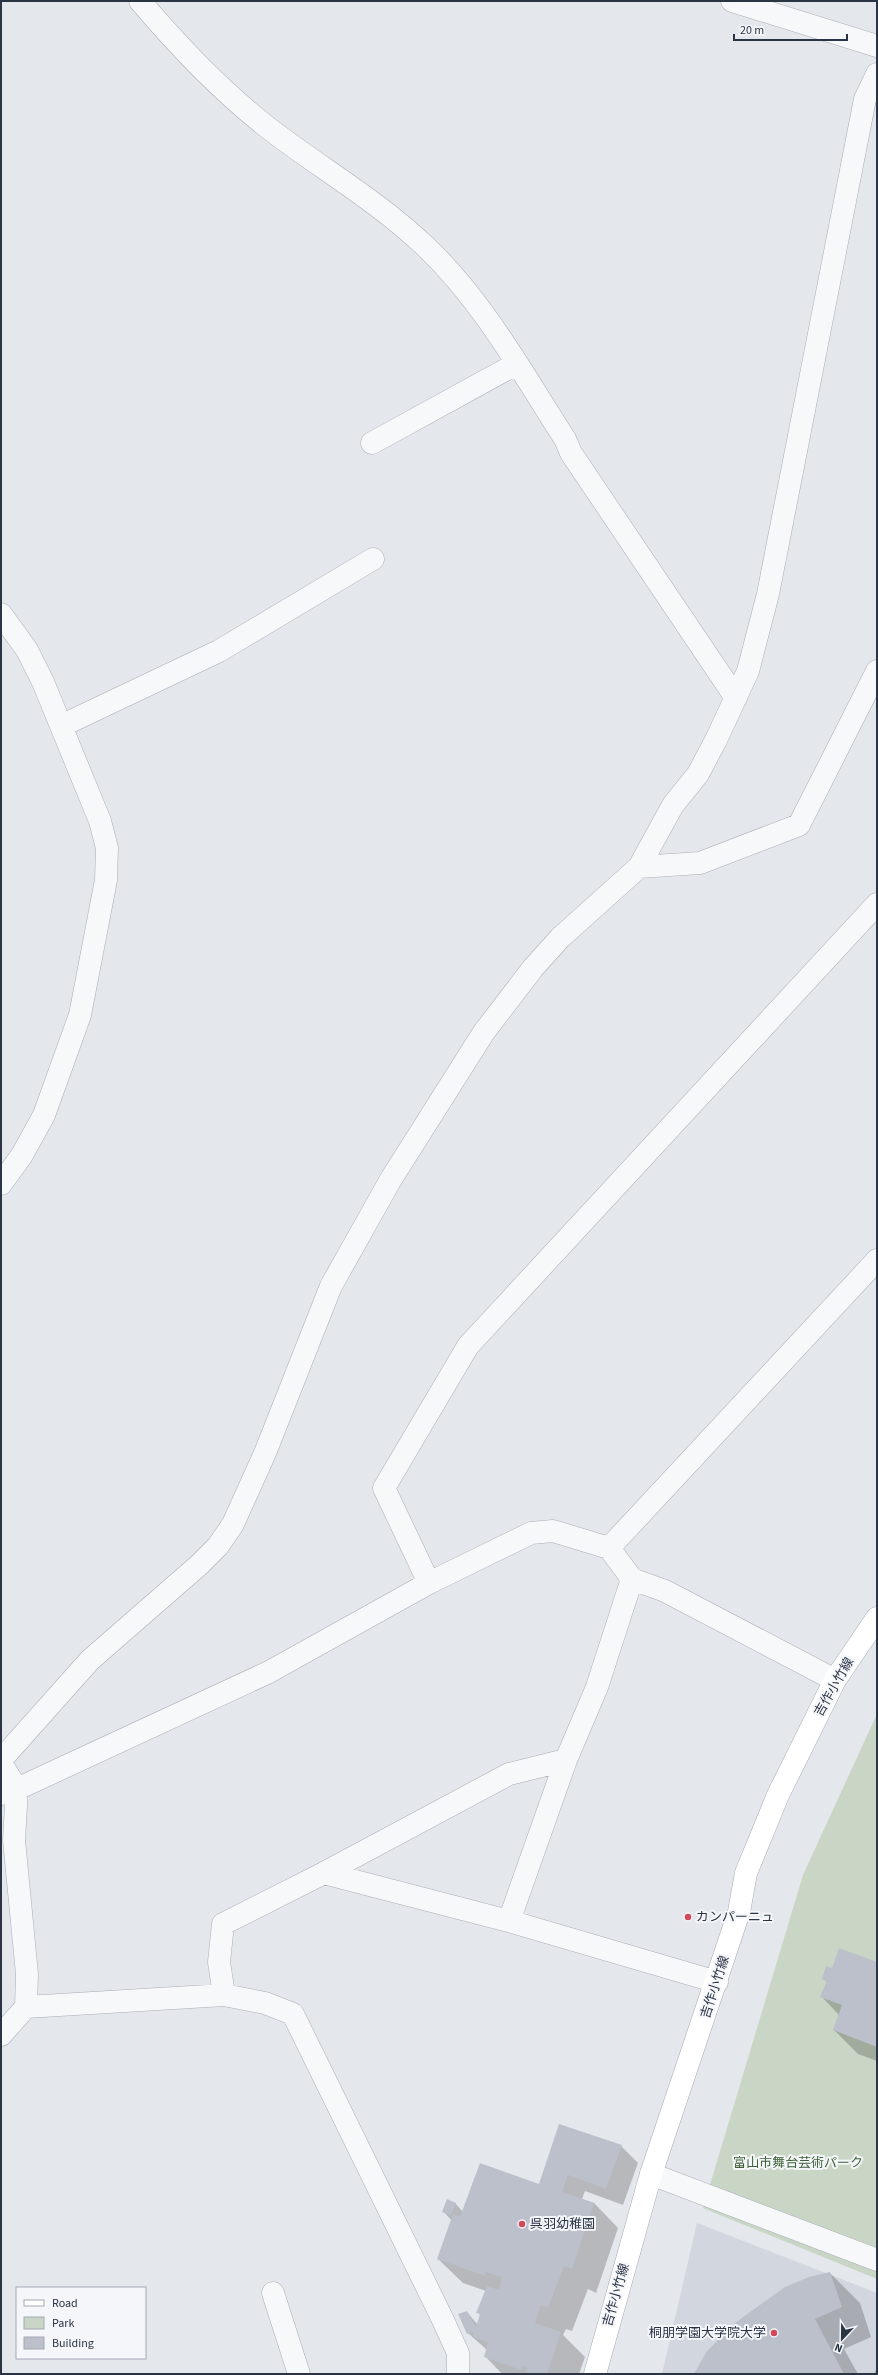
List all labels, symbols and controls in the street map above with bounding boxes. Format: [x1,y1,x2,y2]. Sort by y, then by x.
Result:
scale bar [734,16,847,42]
text: 20 m [740,22,764,39]
street label: 吉作小竹線 [810,1654,858,1720]
place label: カンパーニュ [696,1908,774,1926]
marker: カンパーニュ [683,1912,693,1922]
street label: 吉作小竹線 [696,1953,734,2021]
park label: 富山市舞台芸術パーク [733,2154,863,2172]
place label: 呉羽幼稚園 [530,2215,595,2233]
marker: 呉羽幼稚園 [517,2219,527,2229]
street label: 吉作小竹線 [598,2261,634,2329]
legend [16,2287,146,2359]
text: Road [52,2295,78,2312]
text: Park [52,2315,74,2332]
north arrow [822,2319,862,2359]
place label: 桐朋学園大学院大学 [649,2324,766,2342]
marker: 桐朋学園大学院大学 [769,2328,779,2338]
text: Building [52,2335,94,2352]
text: N [832,2339,845,2356]

